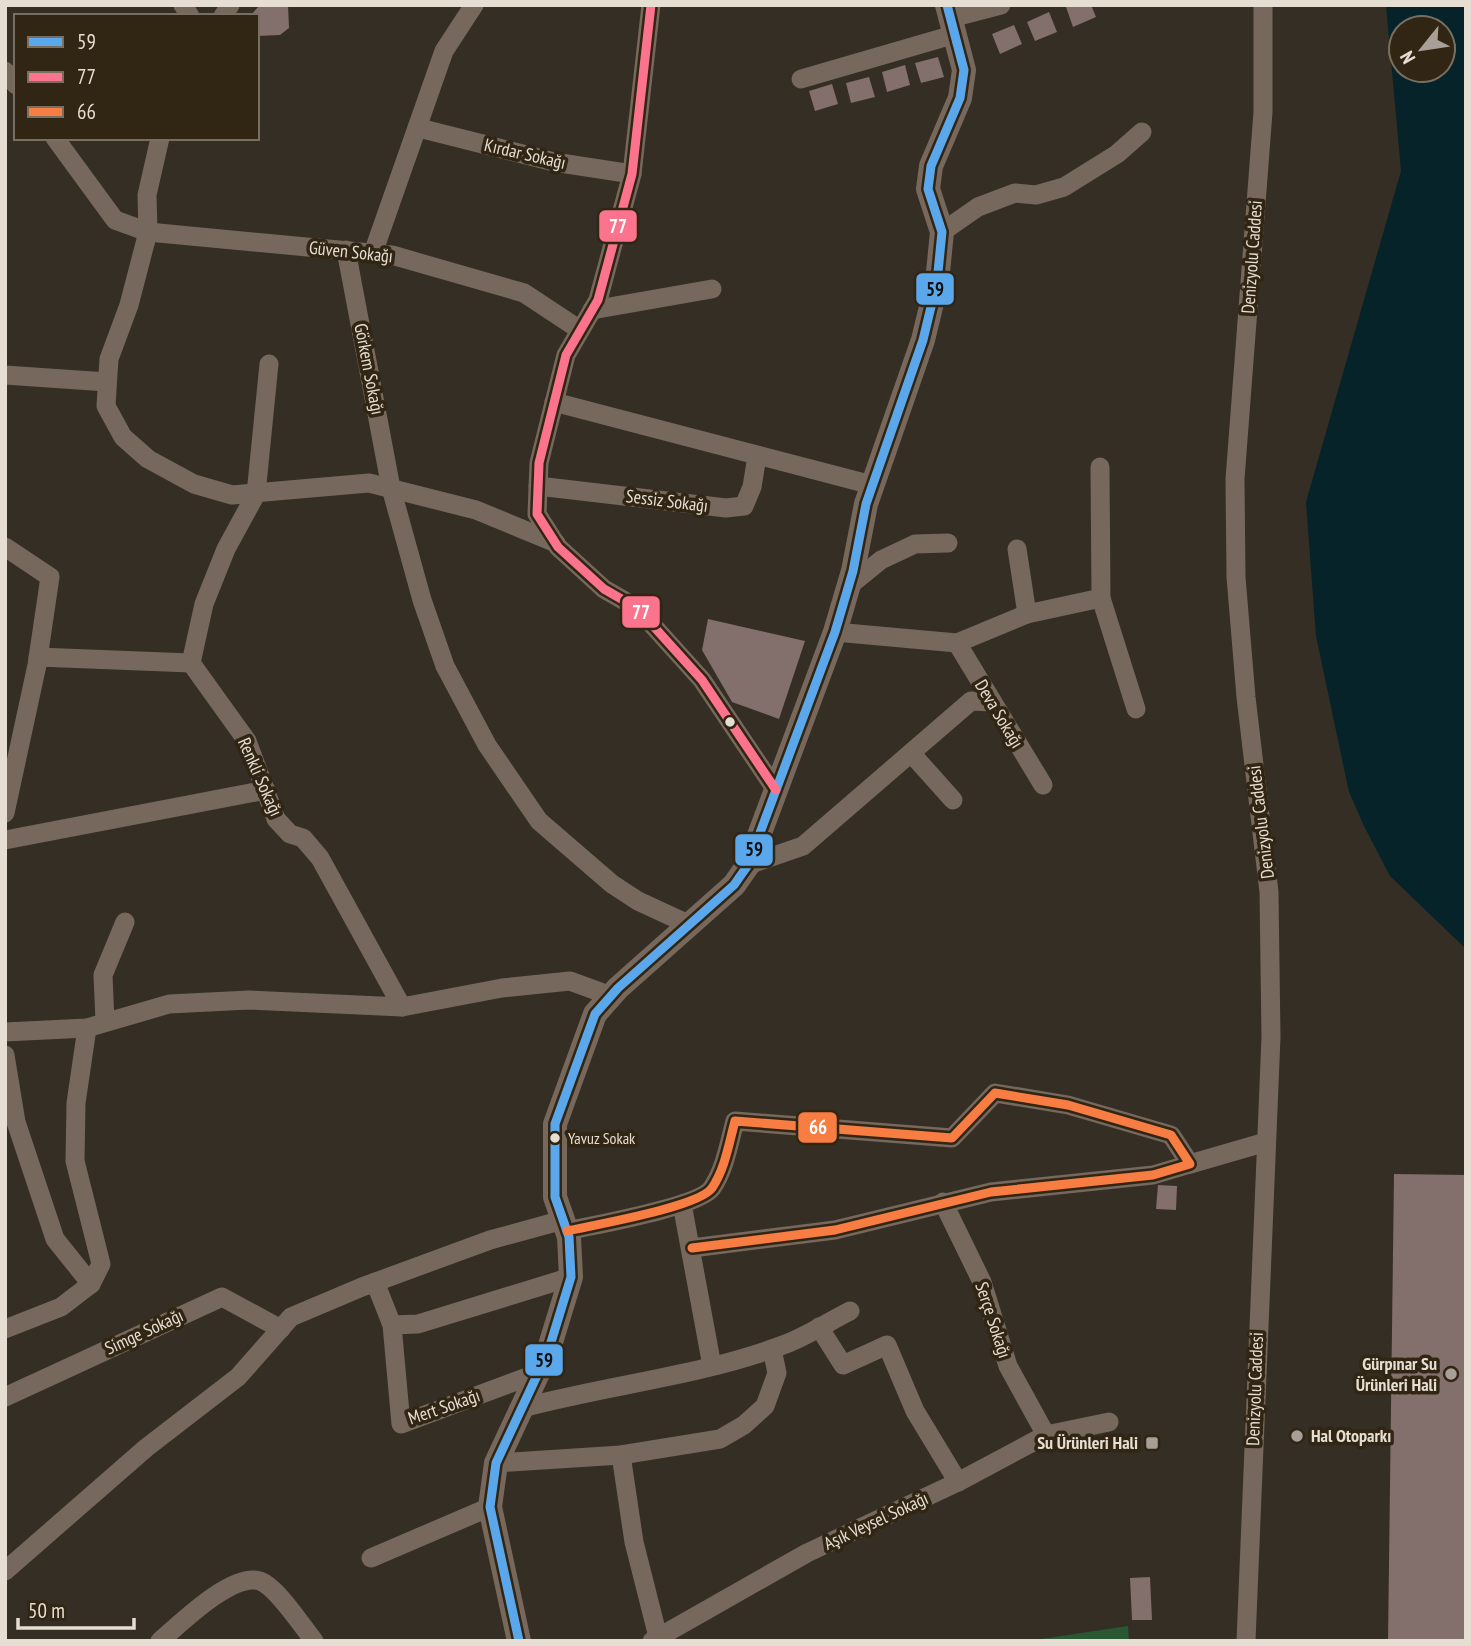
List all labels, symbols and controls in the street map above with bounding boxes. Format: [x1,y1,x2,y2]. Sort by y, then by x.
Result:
legend [14,14,259,140]
north arrow [1387,14,1457,84]
text: 59 [77,28,96,55]
text: N [1394,47,1420,68]
text: 77 [77,63,96,90]
text: 66 [77,98,96,125]
street label: Kırdar Sokağı [482,133,568,174]
street label: Denizyolu Caddesi [1236,199,1267,314]
line badge: 77 [598,209,638,243]
text: 77 [609,214,627,238]
street label: Güven Sokağı [308,236,394,267]
line badge: 59 [915,272,955,306]
text: 59 [926,277,944,301]
street label: Görkem Sokağı [349,321,390,417]
street label: Sessiz Sokağı [625,484,709,517]
line badge: 77 [621,595,661,629]
text: 77 [632,600,650,624]
street label: Deva Sokağı [970,675,1029,752]
unlabelled marker [723,715,737,729]
street label: Renkli Sokağı [233,734,288,820]
street label: Denizyolu Caddesi [1242,764,1279,880]
line badge: 59 [734,833,774,867]
text: 59 [745,837,763,861]
line badge: 66 [797,1111,838,1144]
text: 66 [809,1115,827,1139]
place label: Yavuz Sokak [568,1128,636,1148]
marker: Yavuz Sokak [548,1131,562,1145]
street label: Serçe Sokağı [970,1279,1017,1361]
street label: Simge Sokağı [101,1303,187,1360]
street label: Denizyolu Caddesi [1241,1332,1268,1446]
line badge: 59 [524,1343,564,1377]
text: 59 [535,1348,553,1372]
place label: Gürpınar Su Ürünleri Hali [1356,1352,1437,1396]
marker: Gürpınar Su Ürünleri Hali [1443,1366,1459,1382]
street label: Mert Sokağı [405,1384,483,1430]
place label: Hal Otoparkı [1311,1424,1391,1447]
marker: Hal Otoparkı [1289,1428,1305,1444]
place label: Su Ürünleri Hali [1037,1431,1138,1454]
marker: Su Ürünleri Hali [1144,1435,1160,1451]
street label: Aşık Veysel Sokağı [820,1486,932,1555]
scale bar [18,1586,133,1630]
text: 50 m [28,1597,65,1624]

